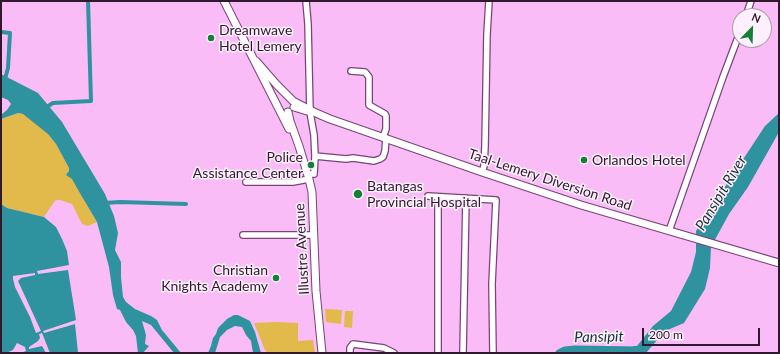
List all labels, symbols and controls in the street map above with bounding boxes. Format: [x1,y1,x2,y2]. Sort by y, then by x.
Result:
north arrow [732,8,772,48]
text: N [750,10,763,25]
place label: Dreamwave Hotel Lemery [219,22,302,54]
marker: Dreamwave Hotel Lemery [206,33,216,43]
street label: Taal-Lemery Diversion Road [466,146,634,214]
place label: Police Assistance Center [193,149,303,182]
place label: Orlandos Hotel [592,152,686,168]
water label: Pansipit River [692,152,750,234]
marker: Orlandos Hotel [579,155,589,165]
marker: Police Assistance Center [306,160,316,170]
place label: Batangas Provincial Hospital [367,178,481,210]
marker: Batangas Provincial Hospital [352,188,364,200]
street label: Illustre Avenue [291,203,313,295]
place label: Christian Knights Academy [161,262,268,294]
marker: Christian Knights Academy [271,273,281,283]
scale bar [644,320,762,346]
text: 200 m [649,327,683,342]
water label: Pansipit [574,328,624,346]

